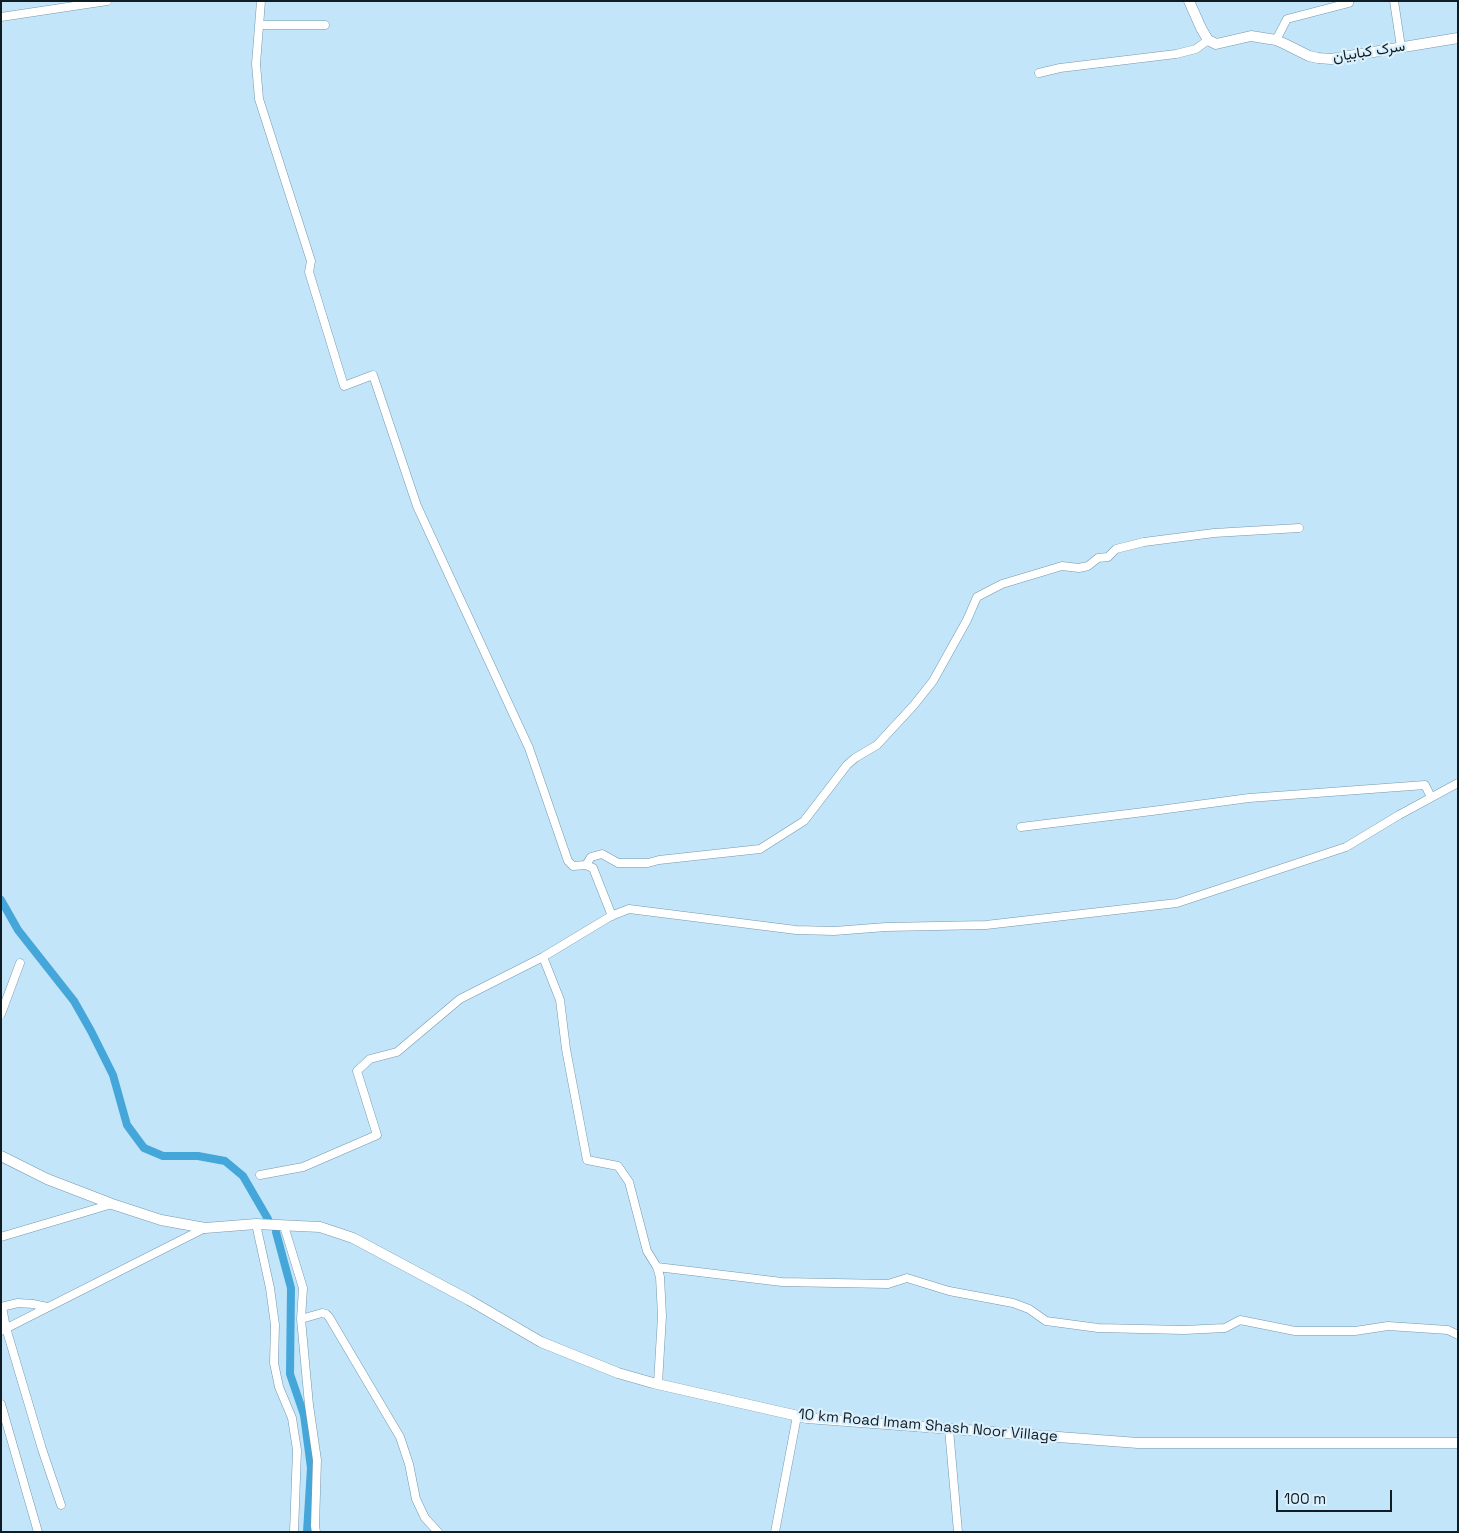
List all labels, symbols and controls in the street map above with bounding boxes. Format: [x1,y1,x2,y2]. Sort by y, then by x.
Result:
street label: سرک کبابیان [1332,37,1406,67]
street label: 10 km Road Imam Shash Noor Village [798,1406,1058,1446]
scale bar [1279,1480,1395,1512]
text: 100 m [1284,1489,1326,1508]

